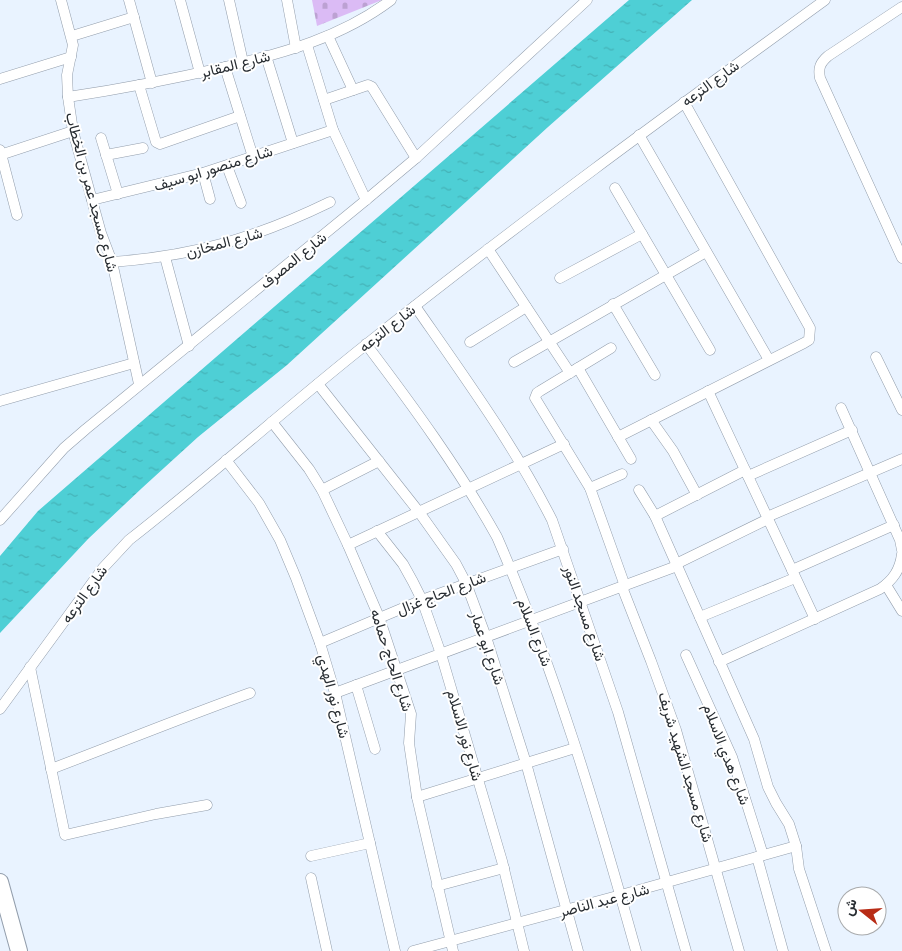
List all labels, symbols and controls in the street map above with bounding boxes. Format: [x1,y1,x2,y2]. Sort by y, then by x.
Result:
street label: شارع المقابر [197,46,273,84]
street label: شارع الترعه [677,56,744,112]
street label: شارع مسجد عمر بن الخطاب [60,110,122,275]
street label: شارع منصور ابو سيف [151,141,275,197]
street label: شارع المخازن [184,223,265,263]
street label: شارع المصرف [256,227,332,294]
street label: شارع الترعه [355,300,421,358]
street label: شارع الترعه [57,561,113,628]
street label: شارع مسجد النور [558,562,610,664]
street label: شارع الحاج غزال [394,567,489,621]
street label: شارع السلام [511,595,557,670]
street label: شارع الحاج حمامه [365,606,418,715]
street label: شارع ابو عمار [464,608,510,688]
street label: شارع نور الهدي [310,652,354,741]
street label: شارع نور الاسلام [441,687,487,784]
street label: شارع مسجد الشهيد شريف [652,690,718,845]
street label: شارع هدي الاسلام [695,701,755,809]
street label: شارع عبد الناصر [556,879,652,923]
north arrow [837,886,887,936]
text: ش [839,896,861,918]

